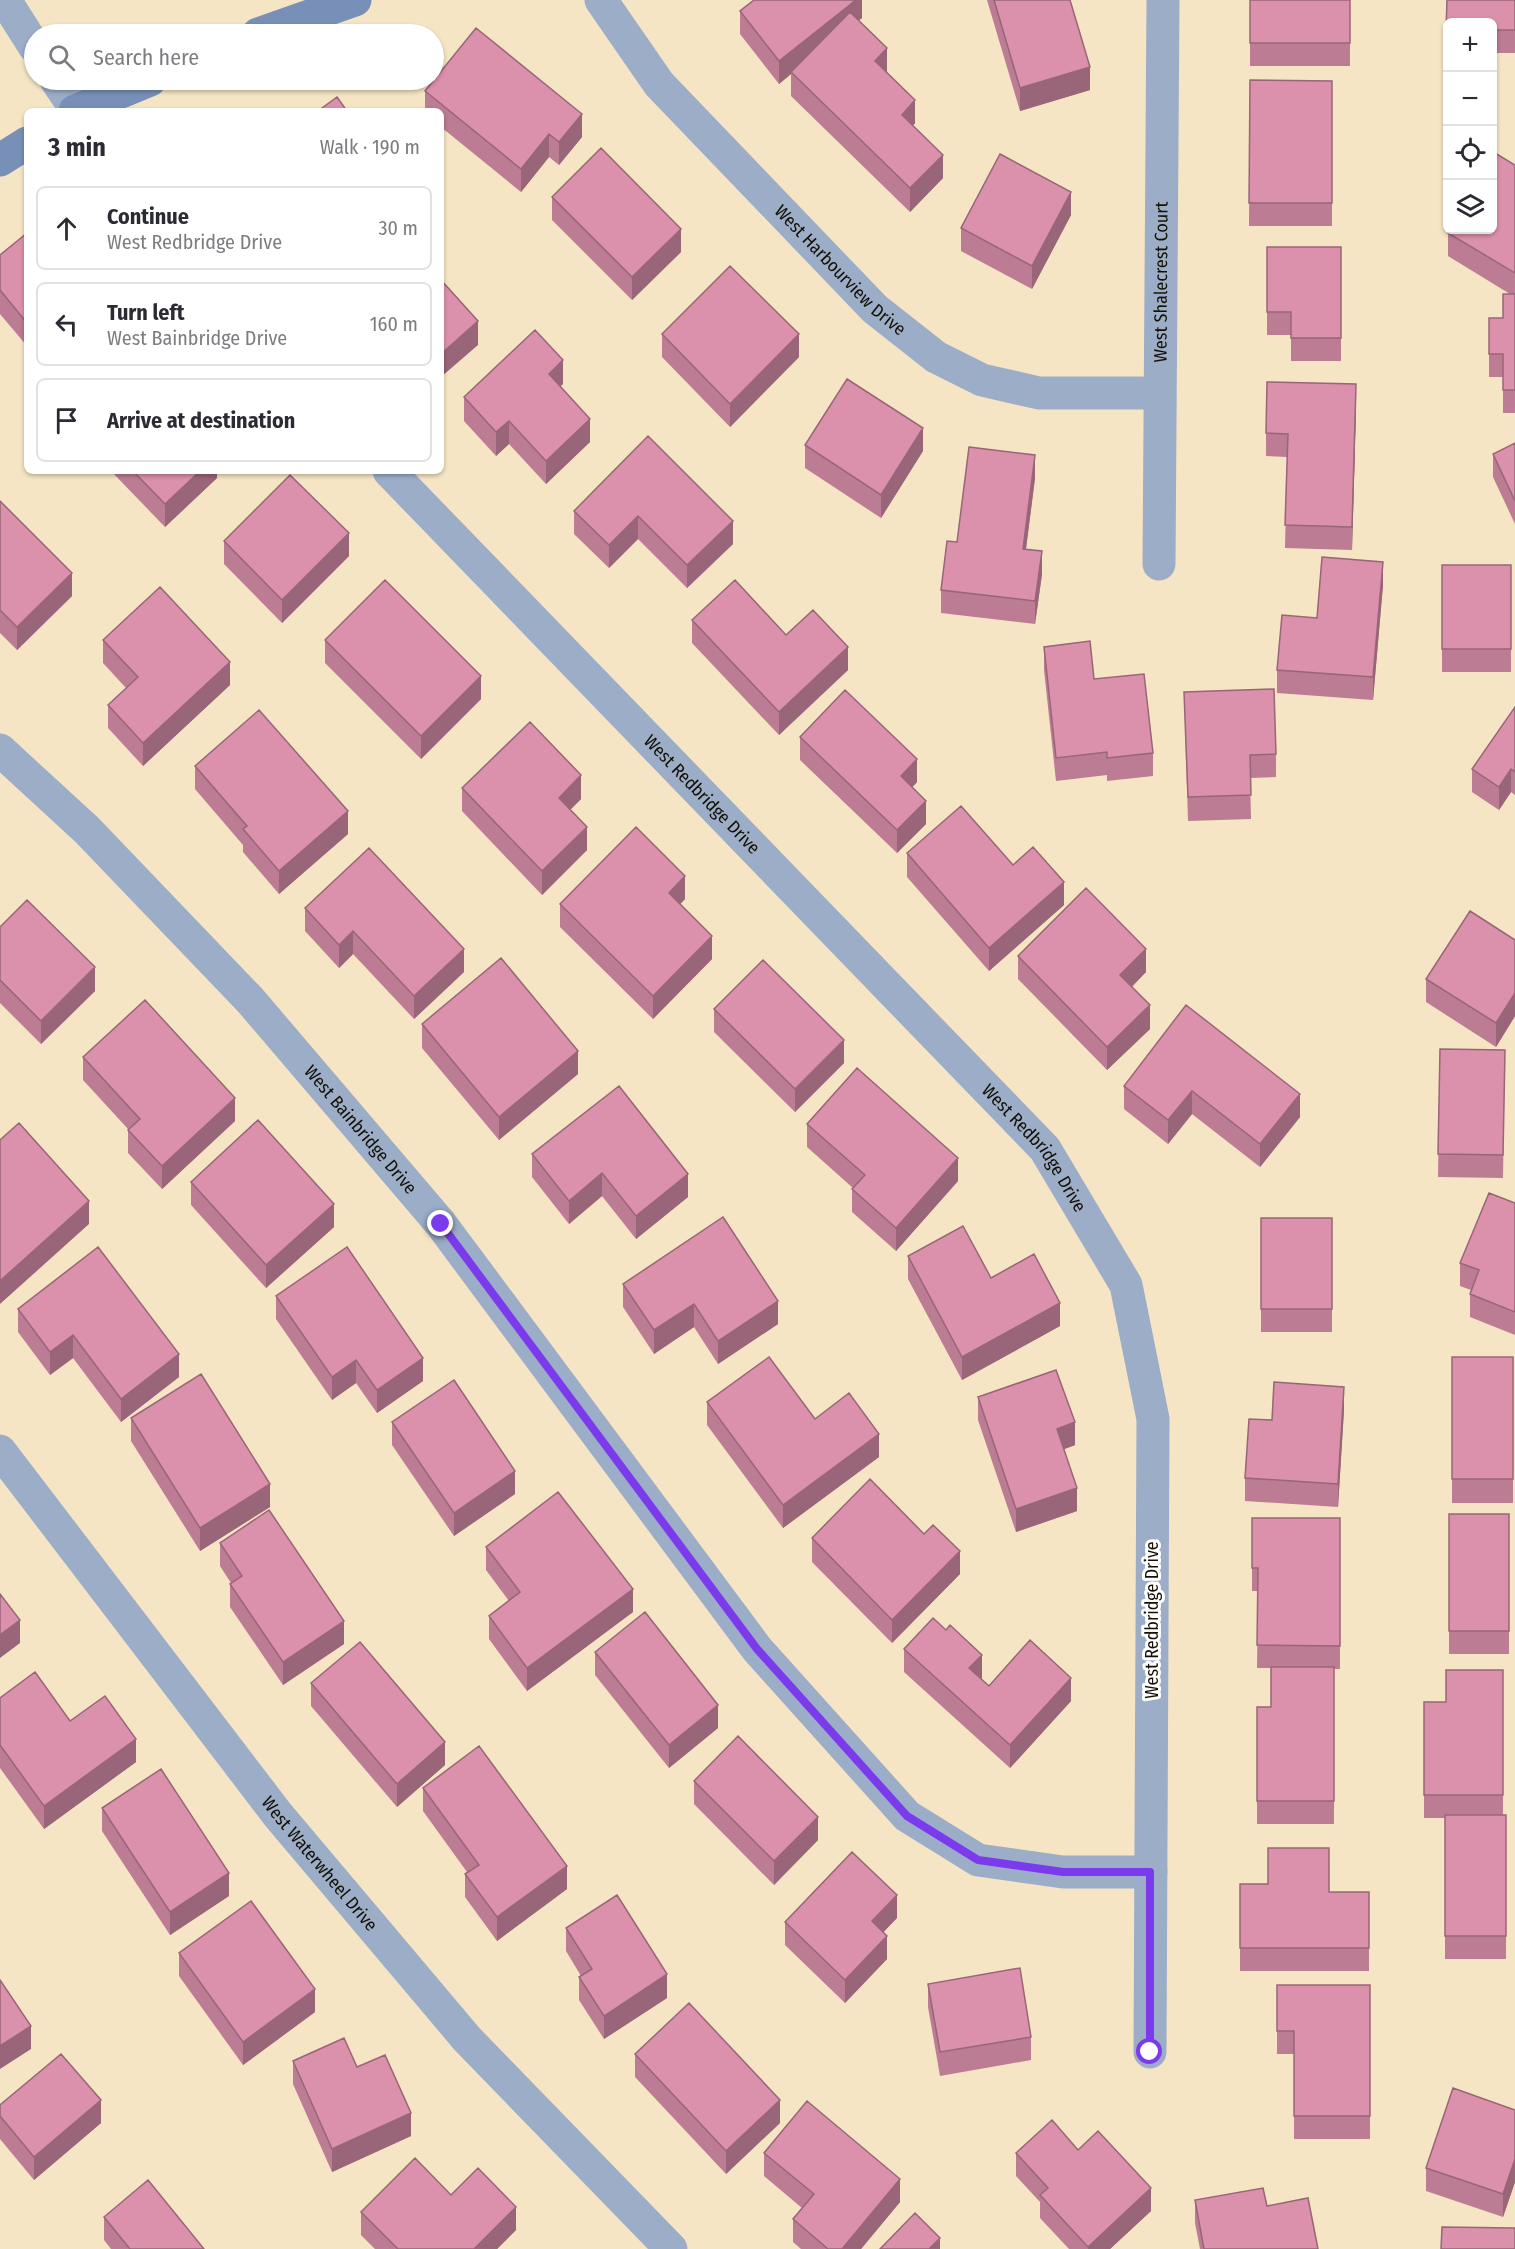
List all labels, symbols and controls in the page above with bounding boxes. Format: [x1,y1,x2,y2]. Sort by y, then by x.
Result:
map controls [1443,18,1497,234]
button: + [1443,18,1497,72]
search box [24,24,444,90]
icon: search [45,41,78,74]
text: Search here [93,44,199,71]
button: − [1443,72,1497,126]
button: locate [1443,126,1497,180]
text: 3 min [48,132,106,163]
text: Walk · 190 m [320,135,420,159]
button: layers [1443,180,1497,234]
street label: West Harbourview Drive [770,200,910,340]
street label: West Shalecrest Court [1149,201,1173,362]
text: Continue [107,203,189,230]
icon: ahead [50,212,83,245]
text: 30 m [378,216,418,240]
text: West Redbridge Drive [107,230,282,254]
text: Turn left [107,299,185,326]
icon: left [50,308,83,341]
text: 160 m [370,312,418,336]
text: West Bainbridge Drive [107,326,287,350]
icon: arrive [50,404,83,437]
text: Arrive at destination [107,407,295,434]
street label: West Redbridge Drive [639,730,765,859]
street label: West Bainbridge Drive [299,1061,422,1199]
street label: West Redbridge Drive [977,1079,1091,1216]
route end [427,1210,453,1236]
street label: West Redbridge Drive [1141,1541,1163,1699]
street label: West Waterwheel Drive [257,1792,382,1936]
route start [1136,2038,1162,2064]

